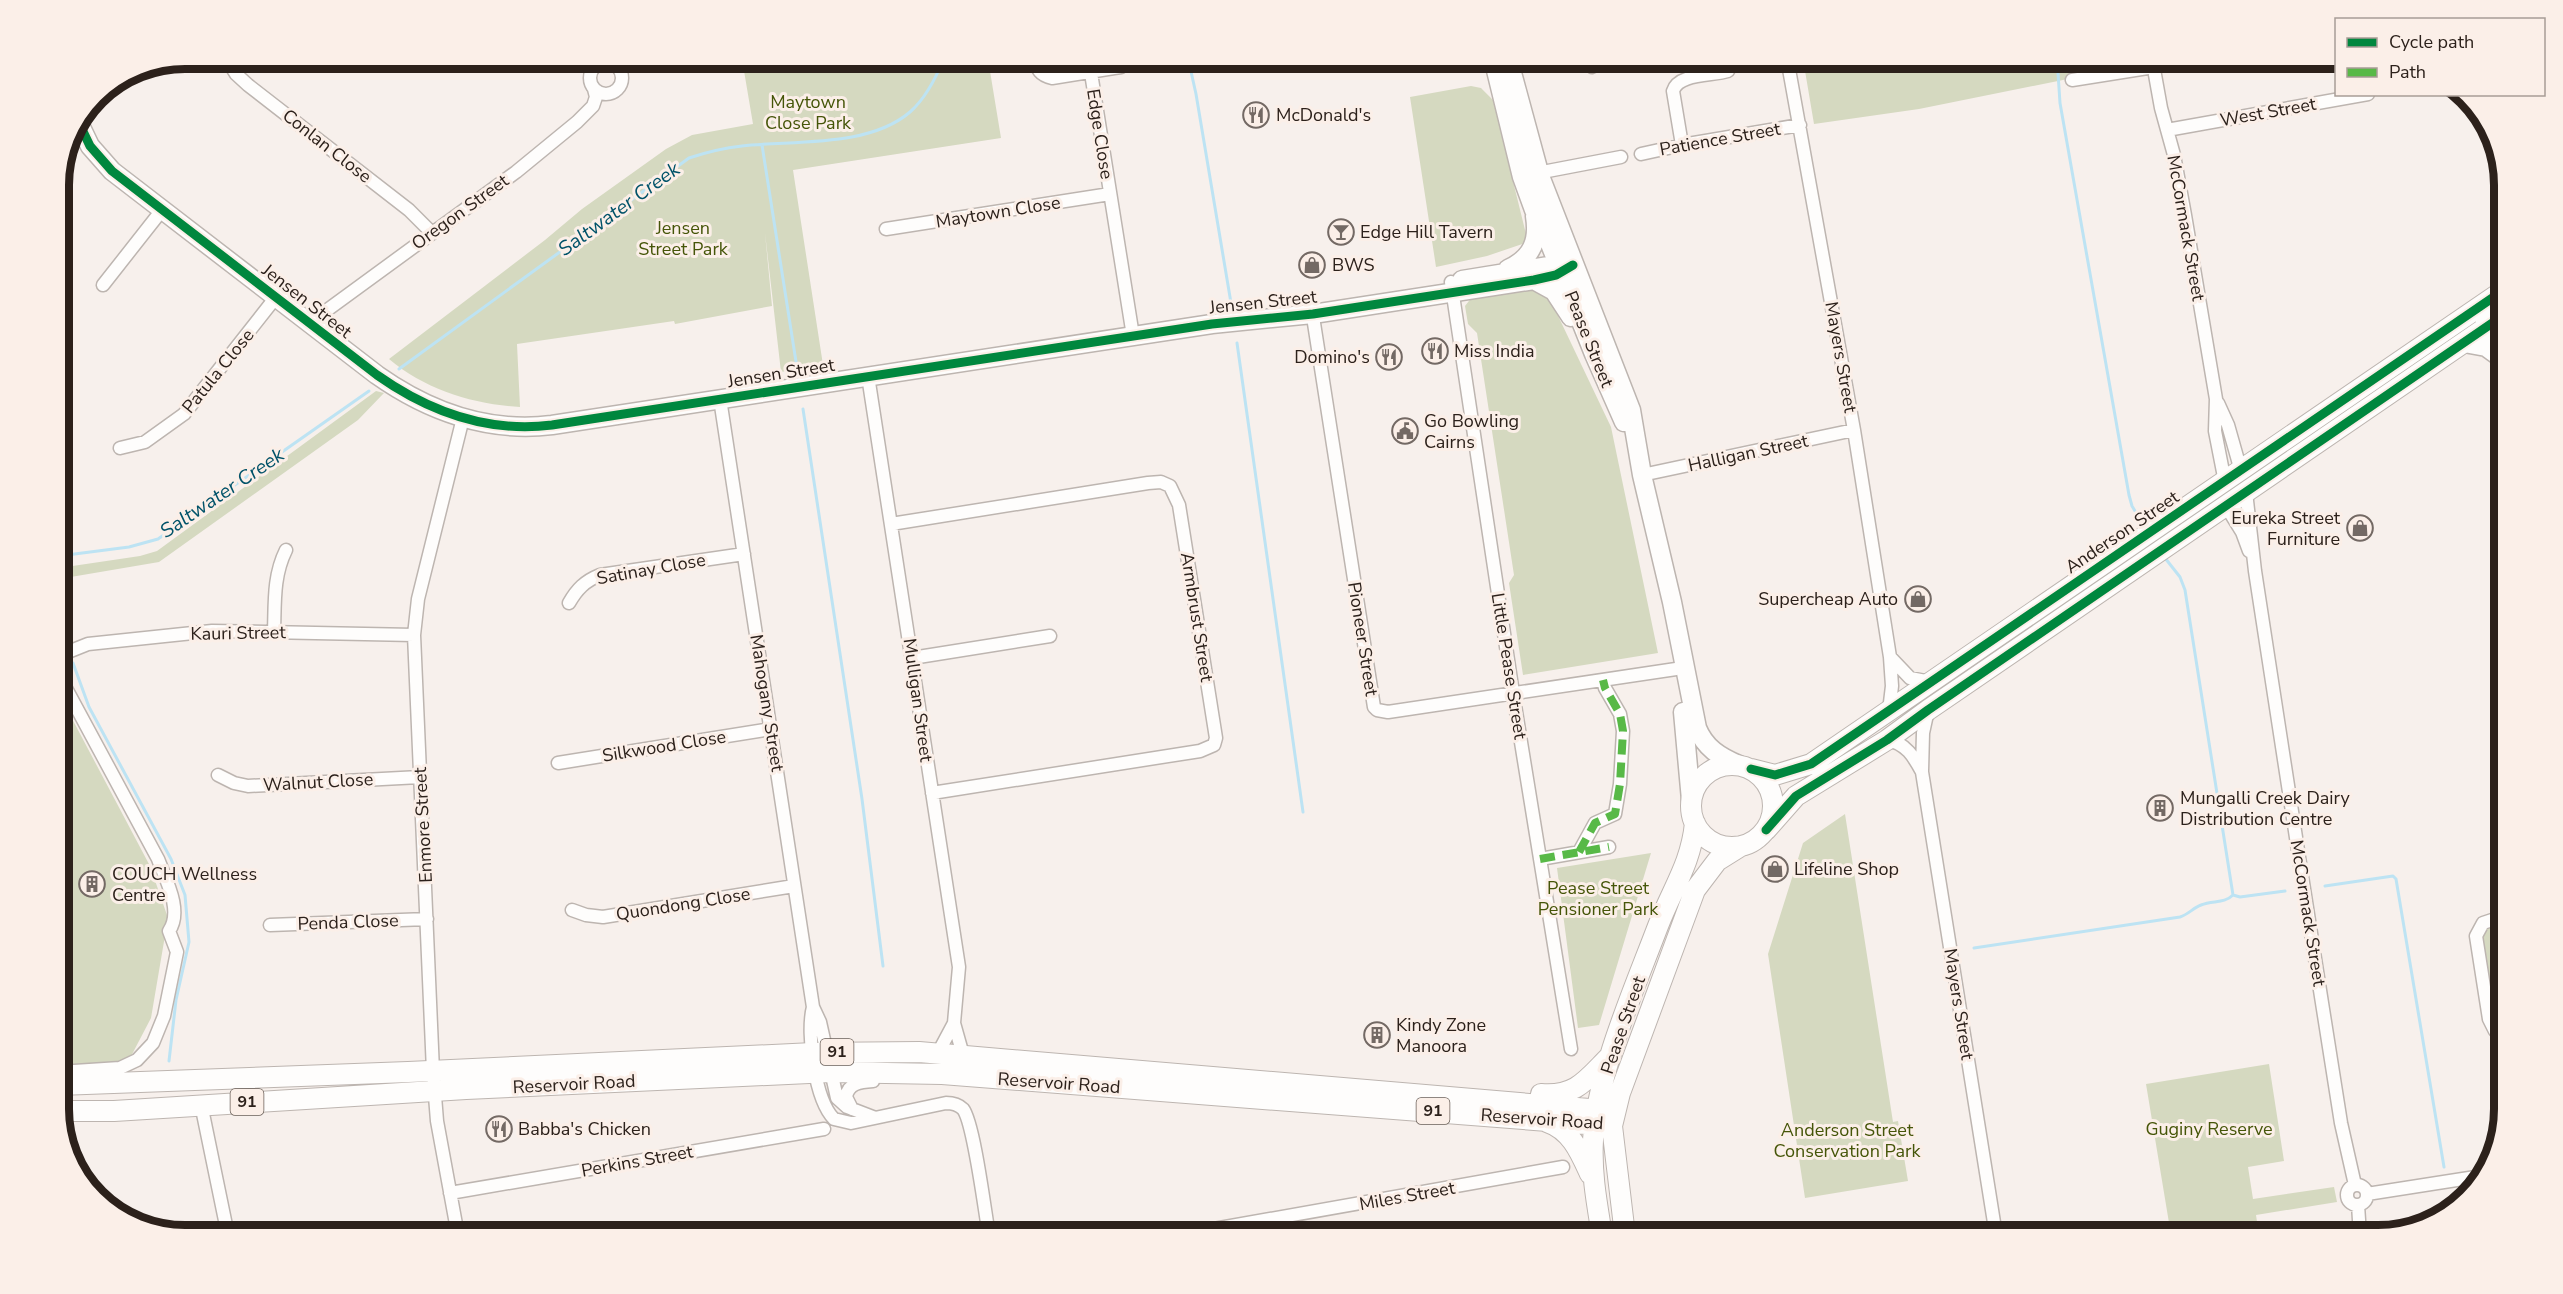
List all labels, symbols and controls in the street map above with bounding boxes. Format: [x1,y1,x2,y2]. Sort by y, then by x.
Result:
legend [2335,18,2545,96]
text: Cycle path [2389,30,2474,54]
text: Path [2389,60,2426,84]
street label: Edge Close [1081,87,1119,181]
park label: Maytown Close Park [765,90,852,135]
street label: West Street [2218,92,2319,132]
restaurant icon: McDonald's [1241,100,1271,130]
place label: McDonald's [1276,103,1371,127]
street label: Conlan Close [277,104,377,188]
street label: Patience Street [1658,116,1783,161]
street label: McCormack Street [2161,153,2211,303]
water label: Saltwater Creek [553,155,686,262]
street label: Oregon Street [407,168,514,255]
street label: Maytown Close [934,190,1062,234]
park label: Jensen Street Park [638,216,729,261]
bar icon: Edge Hill Tavern [1326,217,1356,247]
place label: Edge Hill Tavern [1360,220,1493,244]
shop icon: BWS [1297,250,1327,280]
place label: BWS [1332,253,1375,277]
street label: Jensen Street [256,258,357,344]
street label: Jensen Street [1207,284,1319,320]
street label: Pease Street [1559,287,1620,391]
street label: Mayers Street [1819,300,1863,415]
street label: Patula Close [177,324,259,418]
restaurant icon: Miss India [1420,336,1450,366]
place label: Miss India [1454,339,1535,363]
restaurant icon: Domino's [1374,342,1404,372]
place label: Domino's [1294,345,1370,369]
street label: Jensen Street [725,353,837,393]
place label: Go Bowling Cairns [1424,409,1519,454]
public building icon: Go Bowling Cairns [1390,416,1420,446]
street label: Halligan Street [1686,428,1811,477]
water label: Saltwater Creek [155,441,290,545]
street label: Anderson Street [2060,485,2184,579]
place label: Eureka Street Furniture [2231,506,2341,551]
shop icon: Eureka Street Furniture [2345,513,2375,543]
street label: Satinay Close [595,548,707,590]
street label: Armbrust Street [1175,551,1219,684]
street label: Pioneer Street [1342,580,1384,698]
shop icon: Supercheap Auto [1903,584,1933,614]
place label: Supercheap Auto [1758,587,1898,611]
street label: Little Pease Street [1486,591,1533,742]
street label: Kauri Street [190,620,287,646]
street label: Mahogany Street [744,633,790,774]
street label: Mulligan Street [897,637,939,764]
street label: Silkwood Close [600,724,728,768]
street label: Enmore Street [408,766,438,883]
street label: Walnut Close [262,767,374,797]
place label: Mungalli Creek Dairy Distribution Centre [2180,786,2351,831]
building icon: Mungalli Creek Dairy Distribution Centre [2145,793,2175,823]
street label: McCormack Street [2285,838,2332,988]
shop icon: Lifeline Shop [1760,854,1790,884]
place label: Lifeline Shop [1794,857,1899,881]
place label: COUCH Wellness Centre [112,862,257,907]
building icon: COUCH Wellness Centre [77,869,107,899]
park label: Pease Street Pensioner Park [1538,876,1659,921]
street label: Quondong Close [614,882,752,926]
street label: Penda Close [297,908,399,936]
street label: Mayers Street [1938,947,1980,1062]
street label: Pease Street [1595,972,1651,1077]
place label: Kindy Zone Manoora [1396,1013,1486,1058]
building icon: Kindy Zone Manoora [1362,1020,1392,1050]
road number: 91 [820,1039,854,1065]
street label: Reservoir Road [997,1067,1121,1099]
street label: Reservoir Road [512,1069,636,1099]
road number: 91 [230,1089,264,1115]
road number: 91 [1416,1098,1450,1124]
street label: Reservoir Road [1480,1103,1604,1135]
restaurant icon: Babba's Chicken [484,1114,514,1144]
place label: Babba's Chicken [518,1117,651,1141]
park label: Guginy Reserve [2145,1117,2273,1141]
park label: Anderson Street Conservation Park [1774,1118,1921,1163]
street label: Perkins Street [579,1139,695,1183]
street label: Miles Street [1357,1176,1457,1216]

